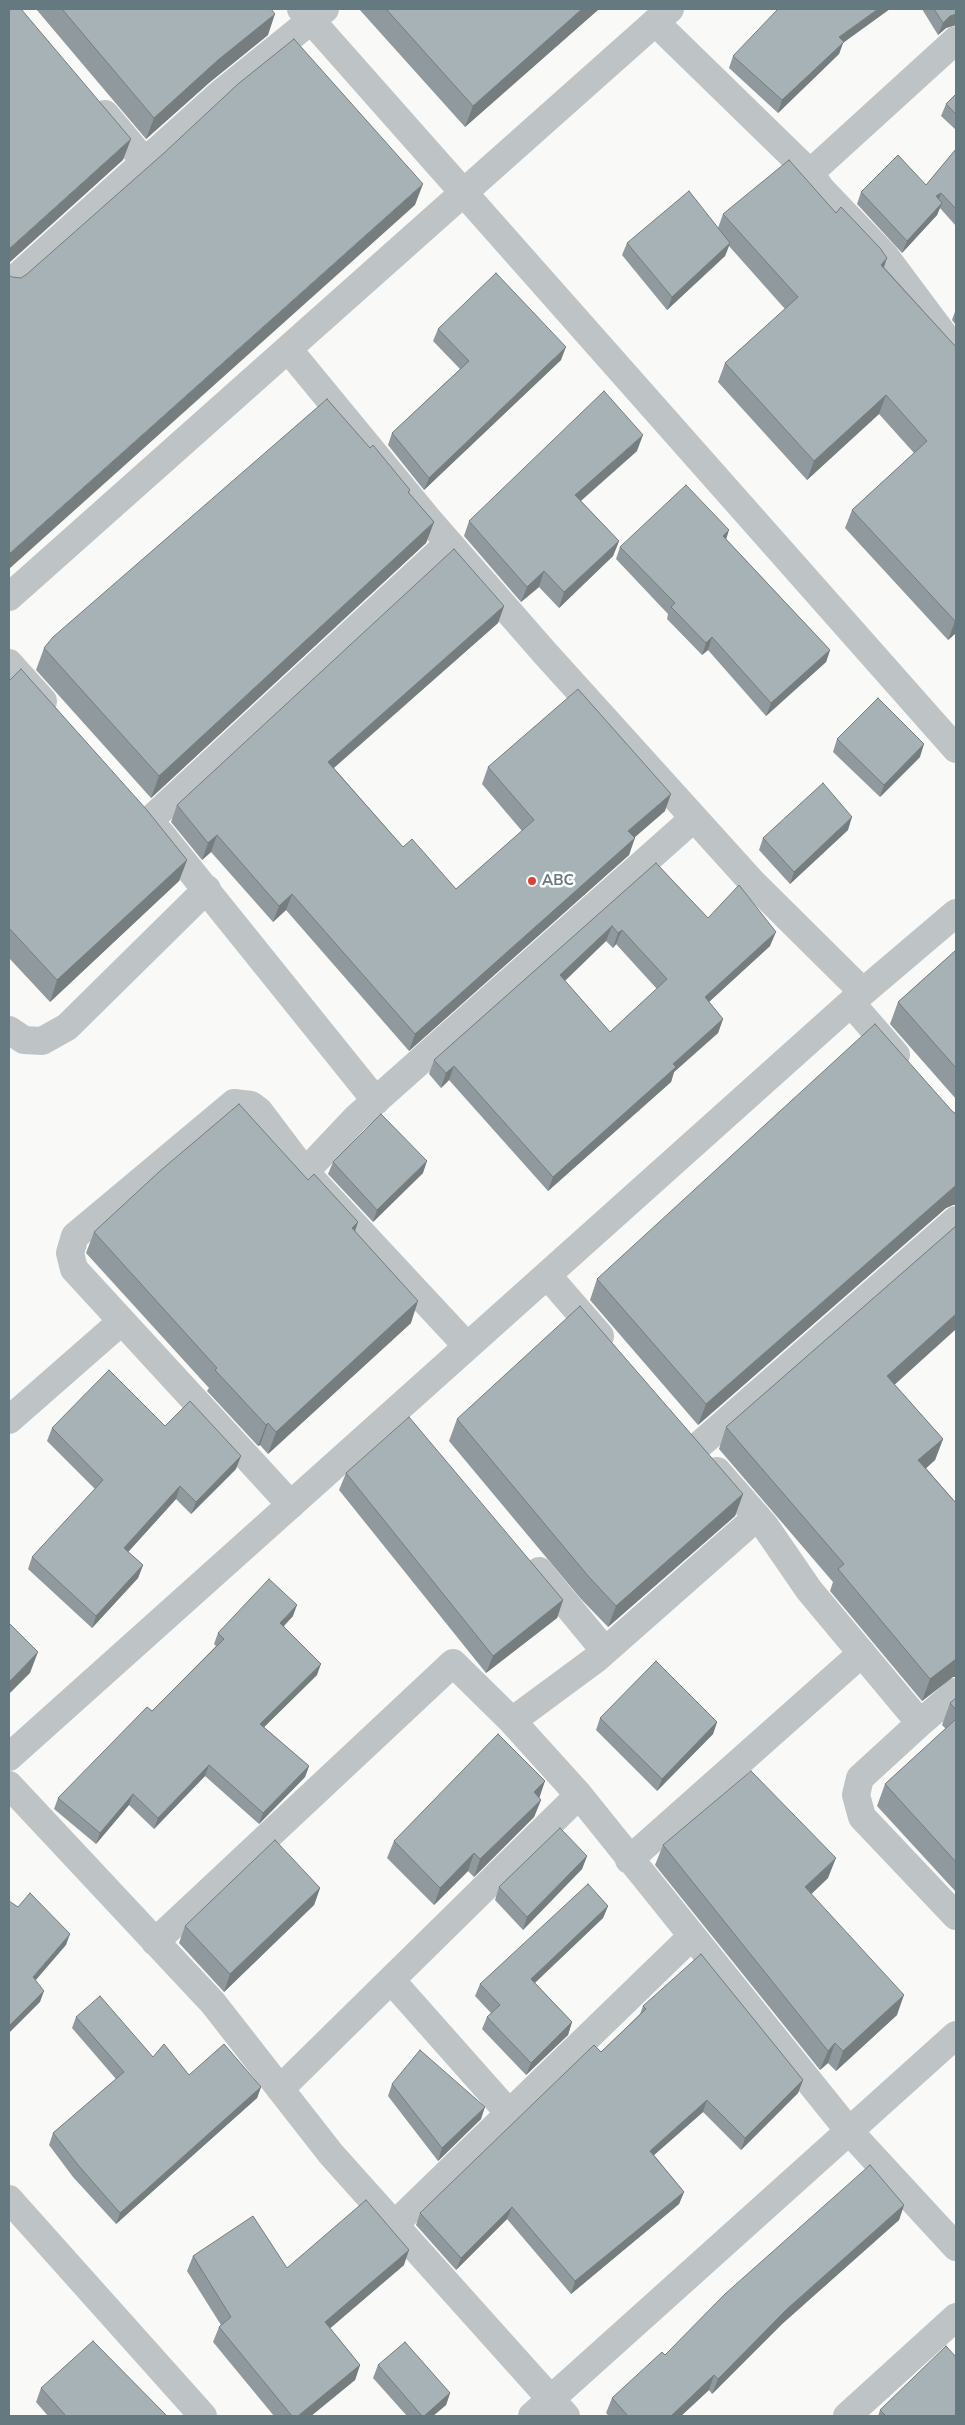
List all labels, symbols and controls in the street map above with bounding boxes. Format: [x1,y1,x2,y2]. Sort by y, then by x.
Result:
place label: ABC [542,872,574,890]
marker: ABC [526,875,538,887]

